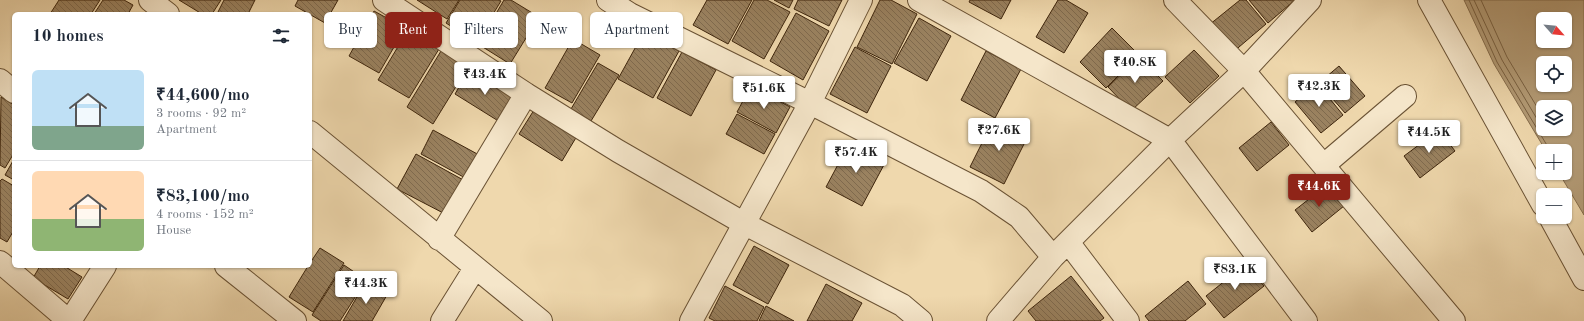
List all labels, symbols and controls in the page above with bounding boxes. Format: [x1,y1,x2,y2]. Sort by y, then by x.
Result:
chip: Buy [324,12,377,48]
chip: Rent [385,12,442,48]
chip: Filters [450,12,518,48]
chip: New [526,12,582,48]
chip: Apartment [590,12,683,48]
north arrow [1536,12,1572,48]
map controls [1536,12,1572,224]
icon: filters [270,25,292,47]
text: 10 homes [32,28,104,45]
pin: ₹40.8K [1102,50,1168,84]
text: ₹40.8K [1113,56,1157,69]
button: locate [1536,56,1572,92]
pin: ₹43.4K [452,62,518,96]
text: ₹43.4K [463,68,507,81]
pin: ₹42.3K [1286,74,1352,108]
pin: ₹51.6K [731,76,797,110]
text: ₹42.3K [1297,80,1341,93]
text: ₹51.6K [742,82,786,95]
icon: home [64,86,112,134]
text: ₹44,600/mo [156,87,250,104]
button: layers [1536,100,1572,136]
text: 3 rooms · 92 m² [156,107,246,120]
pin: ₹27.6K [966,118,1032,152]
pin: ₹44.5K [1396,120,1462,154]
text: Apartment [156,123,217,136]
text: ₹27.6K [977,124,1021,137]
text: ₹44.5K [1407,126,1451,139]
pin: ₹57.4K [823,140,889,174]
button: + [1536,144,1572,180]
text: ₹57.4K [834,146,878,159]
pin: ₹44.6K [1286,174,1352,208]
text: ₹44.6K [1297,180,1341,193]
icon: home [64,187,112,235]
text: ₹83,100/mo [156,188,250,205]
button: − [1536,188,1572,224]
text: 4 rooms · 152 m² [156,208,254,221]
text: House [156,224,191,237]
pin: ₹83.1K [1202,257,1268,291]
text: ₹83.1K [1213,263,1257,276]
pin: ₹44.3K [333,271,399,305]
text: ₹44.3K [344,277,388,290]

